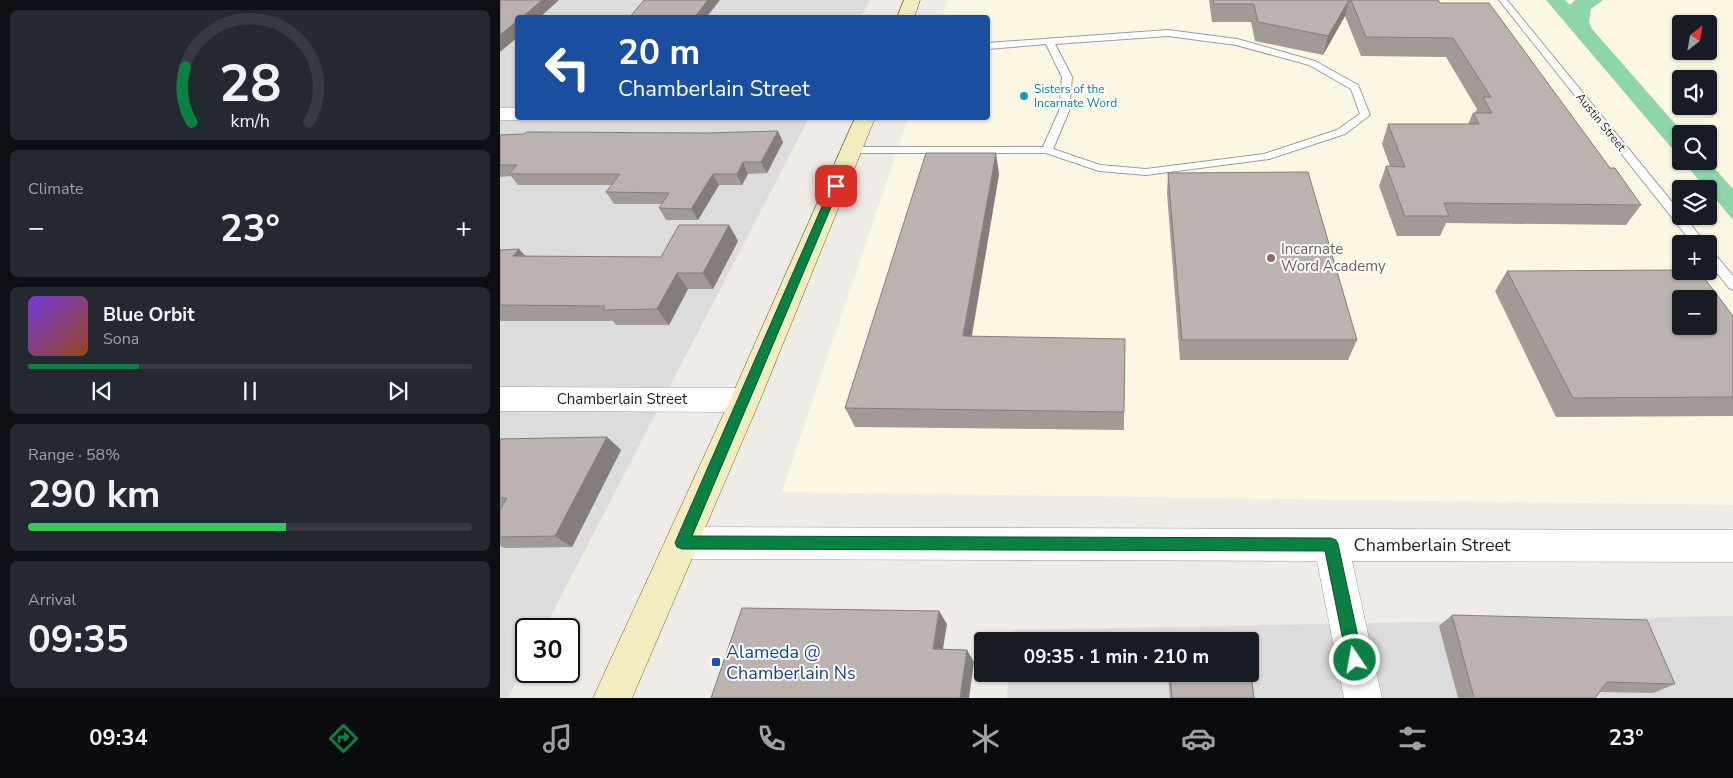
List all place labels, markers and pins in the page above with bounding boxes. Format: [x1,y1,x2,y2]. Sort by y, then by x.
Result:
place label: Sisters of the Incarnate Word [1034,81,1117,111]
marker: Sisters of the Incarnate Word [1018,90,1030,102]
pin [815,165,857,207]
place label: Incarnate Word Academy [1281,239,1386,276]
marker: Incarnate Word Academy [1265,252,1277,264]
place label: Alameda @ Chamberlain Ns [726,640,856,685]
marker: Alameda @ Chamberlain Ns [710,656,722,668]

